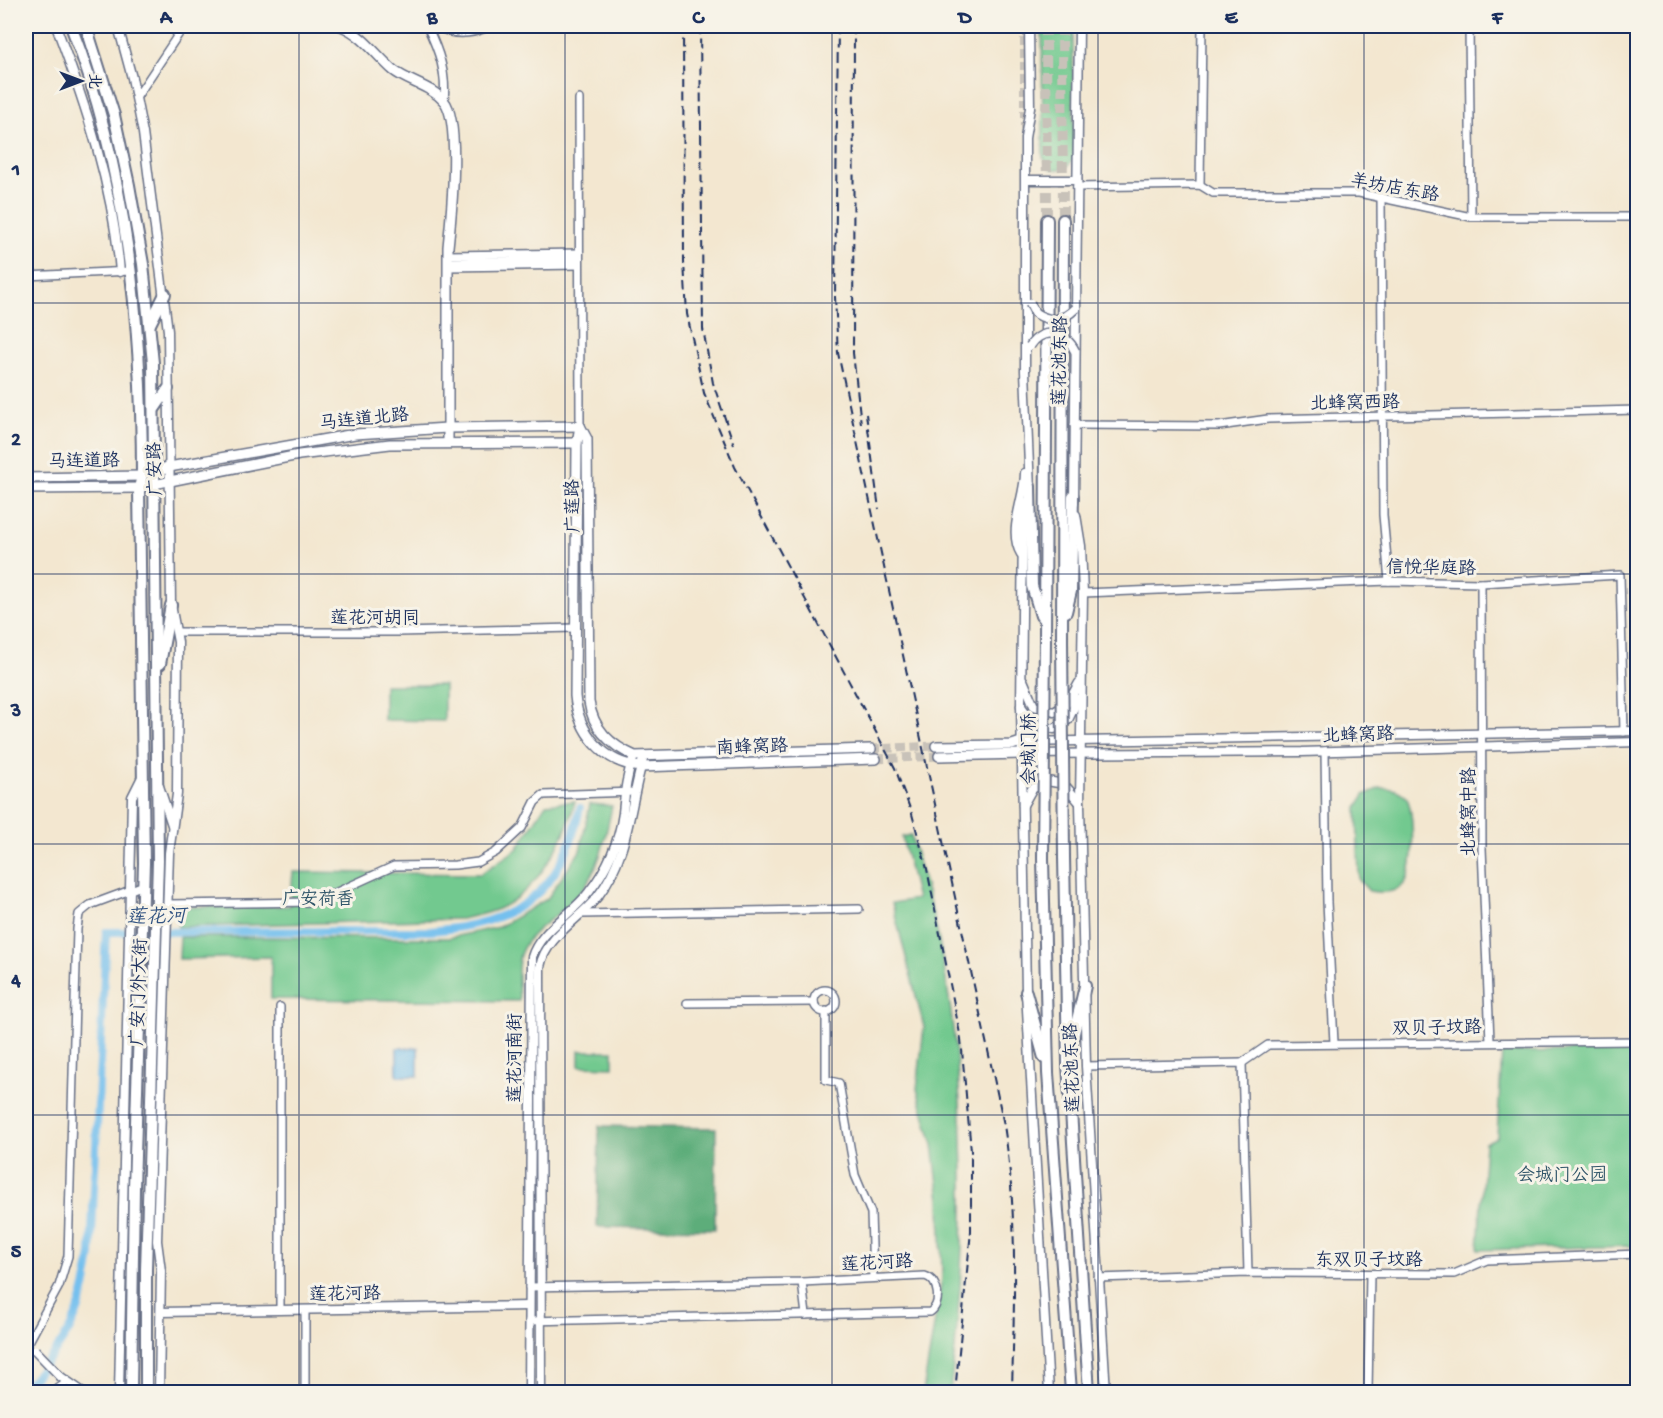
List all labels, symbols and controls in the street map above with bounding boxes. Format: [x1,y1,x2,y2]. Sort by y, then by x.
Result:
text: A [159,8,174,31]
text: B [426,8,438,31]
text: C [692,8,706,31]
text: D [956,8,972,31]
text: E [1225,8,1239,31]
text: F [1491,8,1504,31]
north arrow [51,51,111,111]
text: 北 [83,73,103,89]
text: 1 [11,160,20,183]
street label: 羊坊店东路 [1348,170,1441,208]
street label: 莲花池东路 [1049,316,1073,406]
street label: 北蜂窝西路 [1310,392,1400,416]
street label: 马连道北路 [318,404,410,436]
text: 2 [11,430,21,453]
street label: 广安路 [144,442,168,496]
street label: 马连道路 [48,450,120,474]
street label: 广莲路 [563,479,585,533]
street label: 信悦华庭路 [1386,557,1476,581]
street label: 莲花河胡同 [330,608,420,630]
text: 3 [10,701,21,724]
street label: 会城门桥 [1019,713,1041,785]
street label: 北蜂窝路 [1322,724,1394,748]
street label: 南蜂窝路 [716,736,788,760]
street label: 北蜂窝中路 [1459,767,1481,857]
park label: 广安荷香 [282,889,354,911]
water label: 莲花河 [126,904,189,931]
street label: 广安门外大街 [127,938,153,1046]
text: 4 [10,971,21,994]
street label: 莲花河南街 [505,1013,527,1103]
street label: 双贝子坟路 [1392,1017,1482,1041]
street label: 莲花池东路 [1060,1023,1086,1113]
park label: 会城门公园 [1517,1165,1607,1187]
text: 5 [11,1242,22,1265]
street label: 东双贝子坟路 [1315,1250,1423,1272]
street label: 莲花河路 [841,1251,914,1277]
street label: 莲花河路 [309,1283,381,1307]

